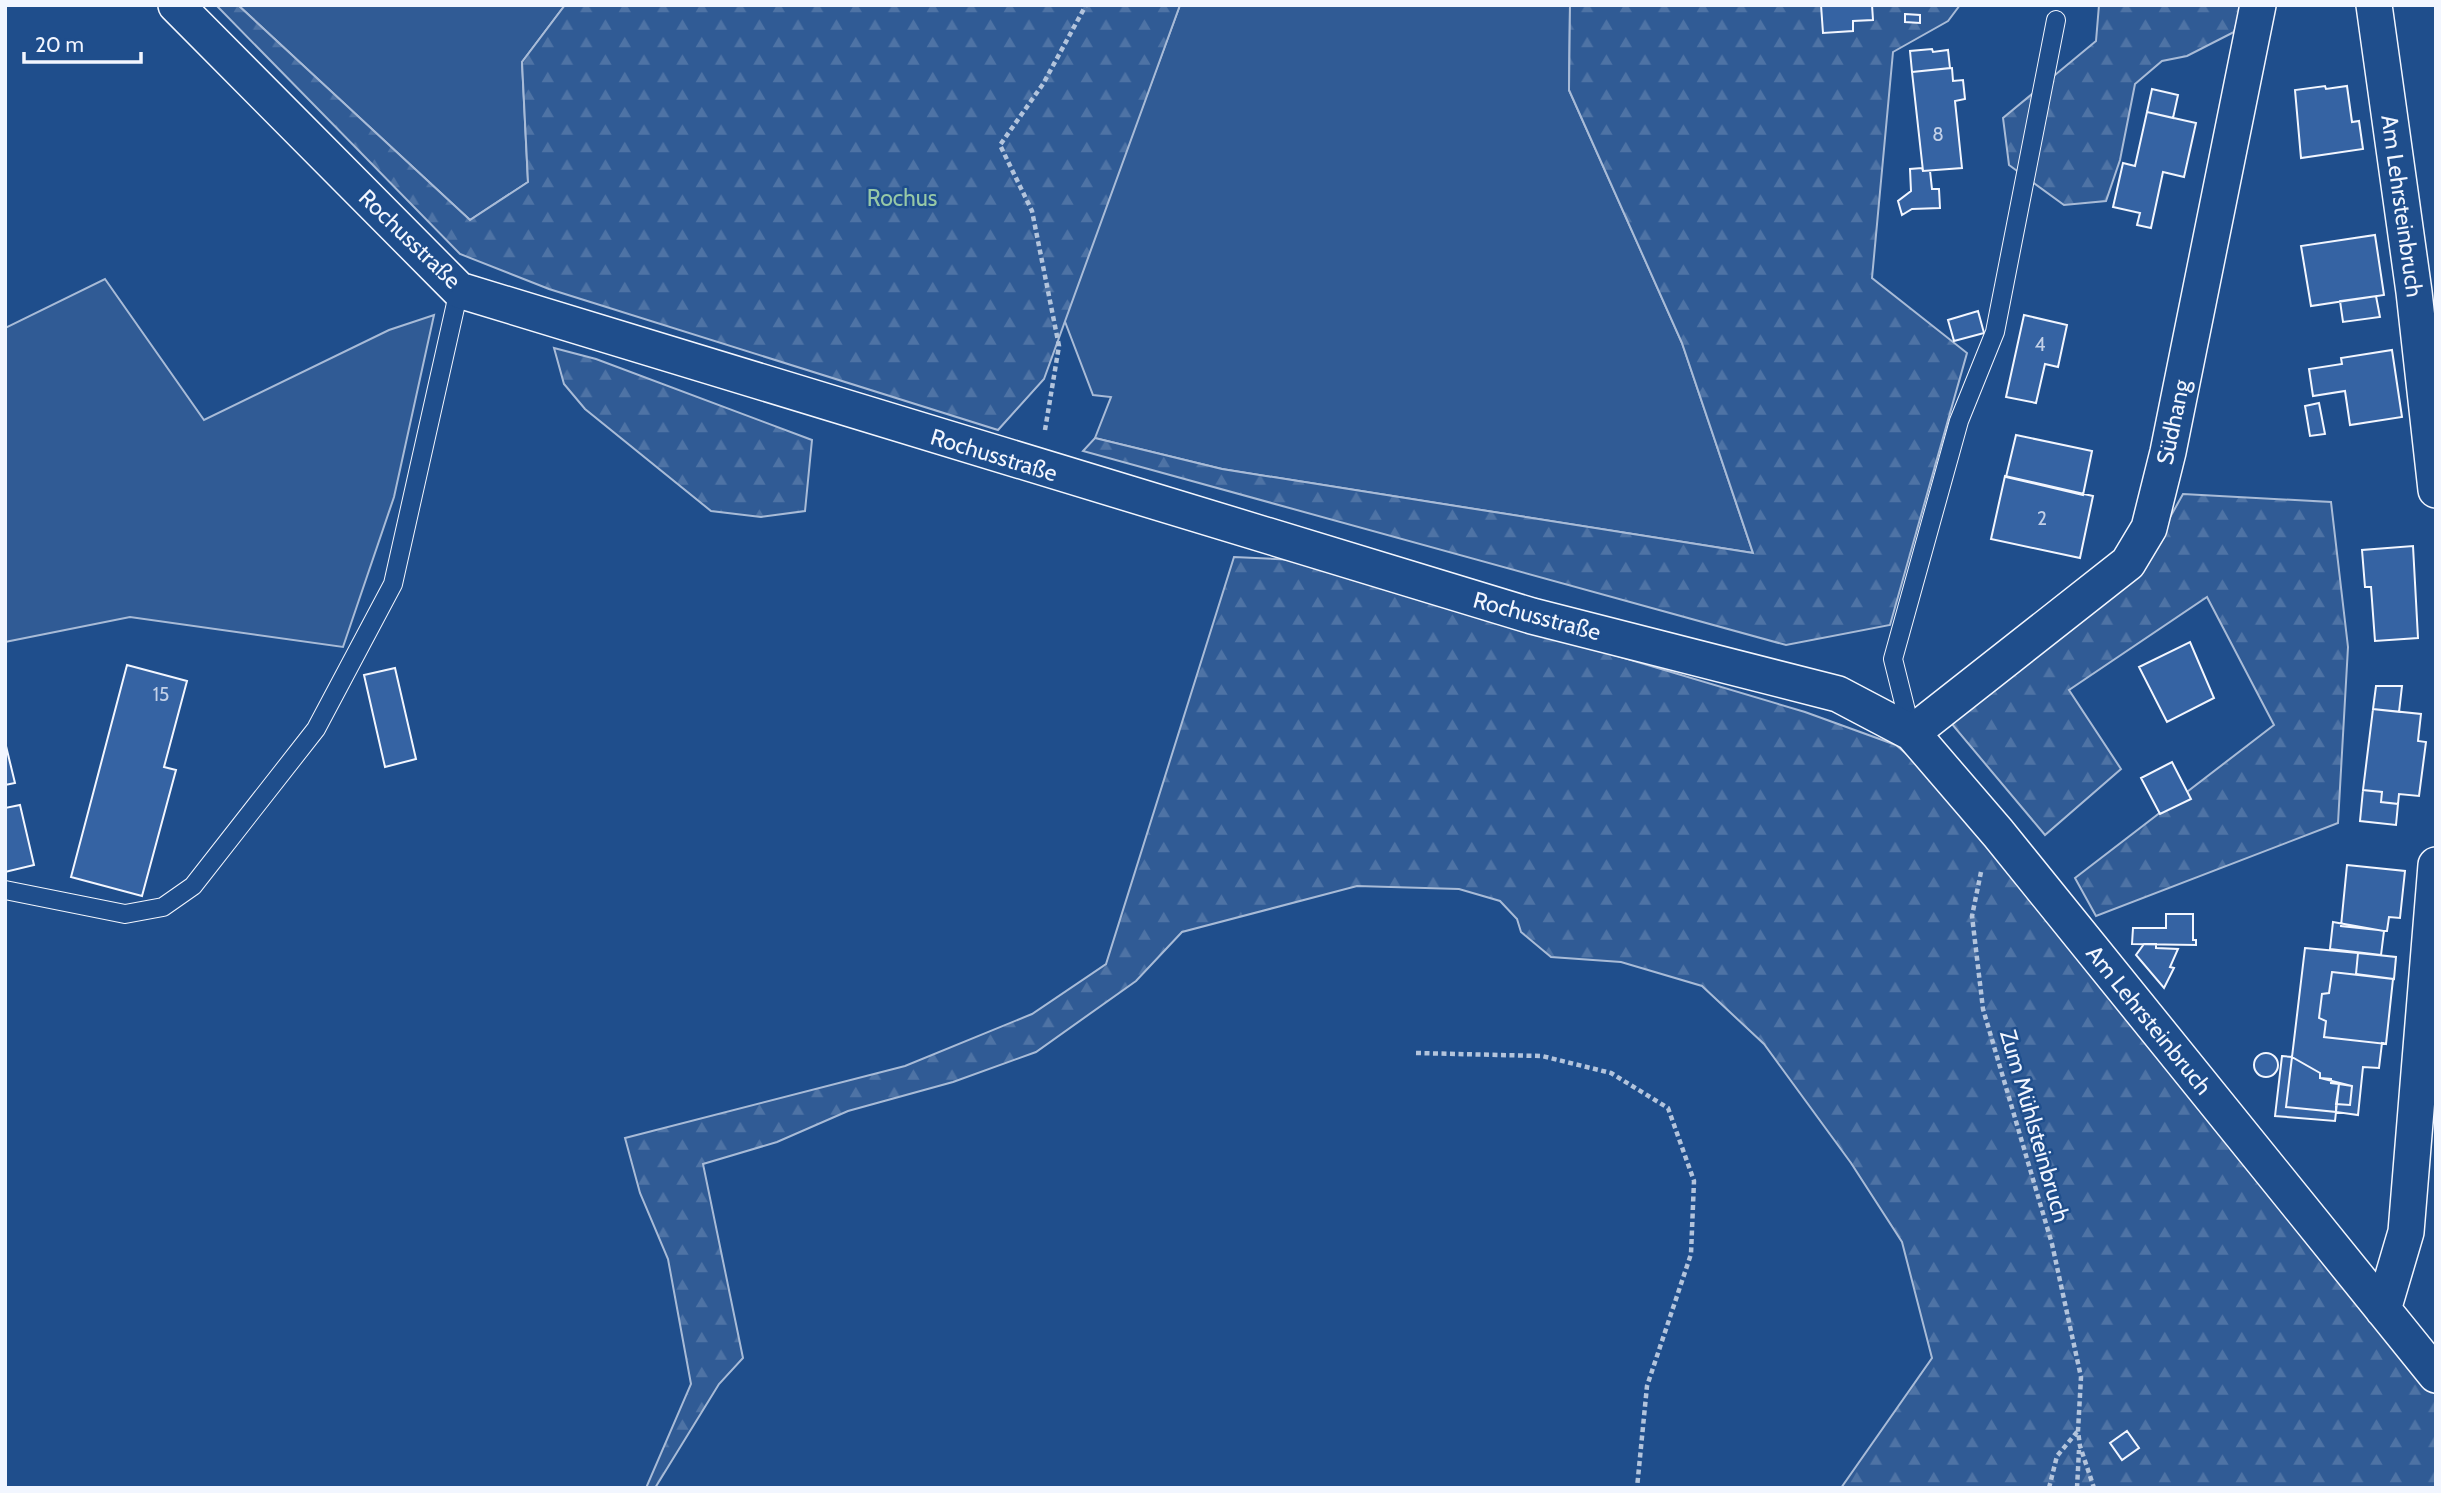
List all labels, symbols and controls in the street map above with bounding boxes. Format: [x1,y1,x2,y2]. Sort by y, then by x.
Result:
scale bar [24,21,142,65]
text: 20 m [35,32,84,57]
street label: Am Lehrsteinbruch [2375,113,2429,299]
house number: 8 [1932,123,1944,146]
street label: Rochusstraße [353,183,467,295]
park label: Rochus [867,184,937,212]
house number: 4 [2035,333,2046,356]
street label: Südhang [2150,377,2196,467]
street label: Rochusstraße [927,422,1061,488]
house number: 2 [2037,507,2047,530]
street label: Rochusstraße [1470,586,1604,647]
house number: 15 [153,683,169,706]
street label: Am Lehrsteinbruch [2080,940,2218,1100]
street label: Zum Mühlsteinbruch [1994,1026,2076,1226]

